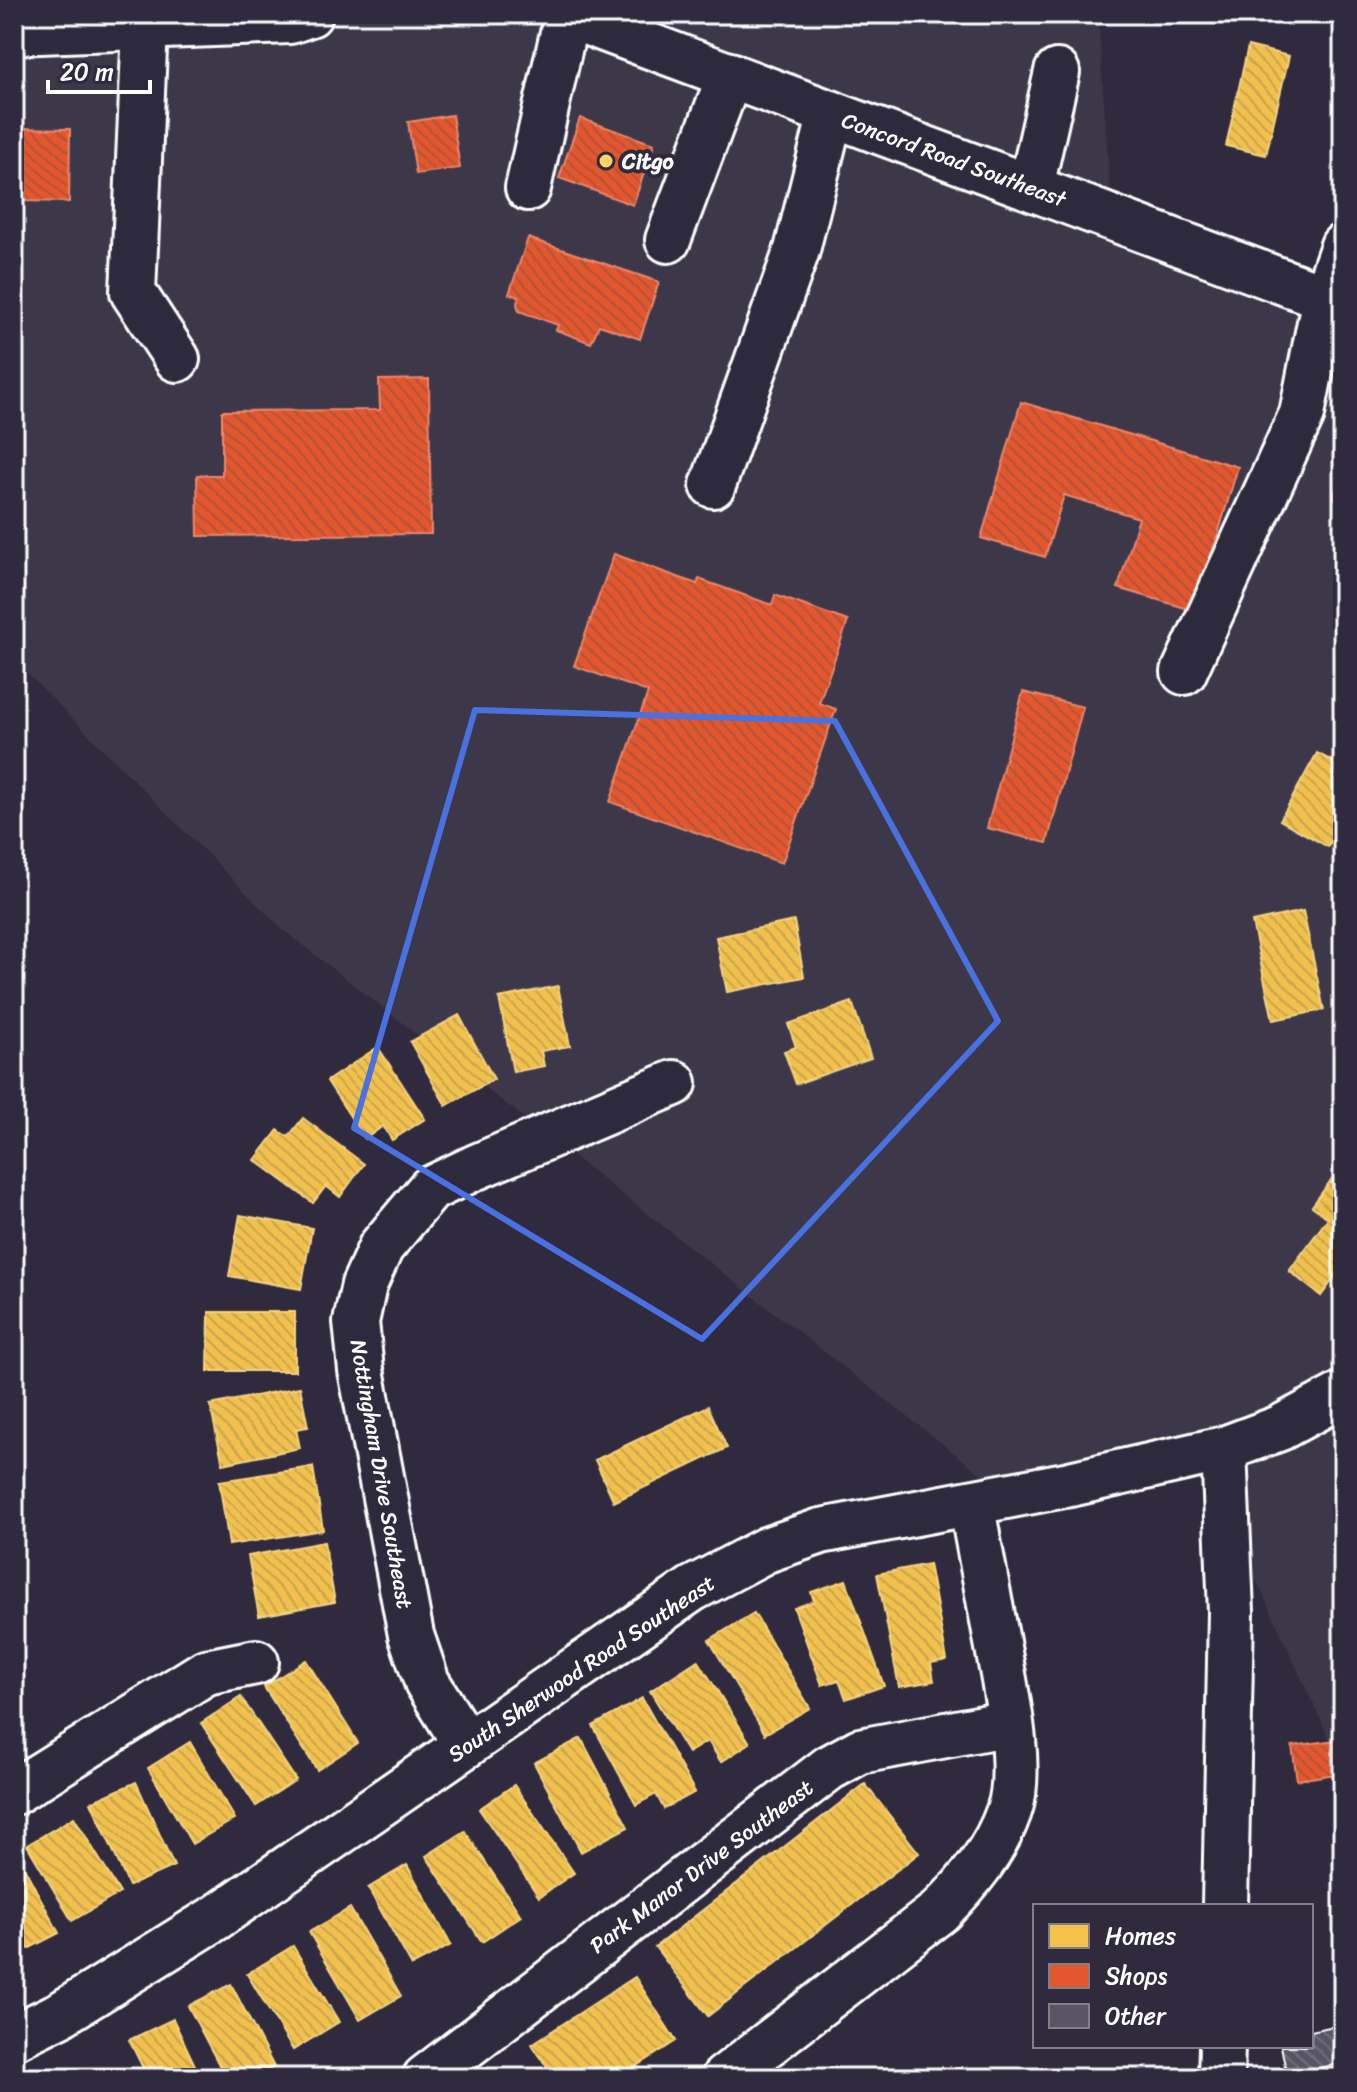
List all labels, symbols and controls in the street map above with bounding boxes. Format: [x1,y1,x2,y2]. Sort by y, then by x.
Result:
scale bar [48,44,150,94]
text: 20 m [60,51,114,93]
street label: Concord Road Southeast [836,101,1073,219]
place label: Citgo [621,142,675,181]
marker: Citgo [597,152,615,170]
street label: Nottingham Drive Southeast [339,1336,424,1612]
street label: South Sherwood Road Southeast [439,1564,724,1773]
street label: Park Manor Drive Southeast [581,1769,822,1964]
legend [1033,1904,1313,2048]
text: Homes [1105,1915,1176,1957]
text: Shops [1105,1955,1168,1997]
text: Other [1105,1995,1167,2037]

